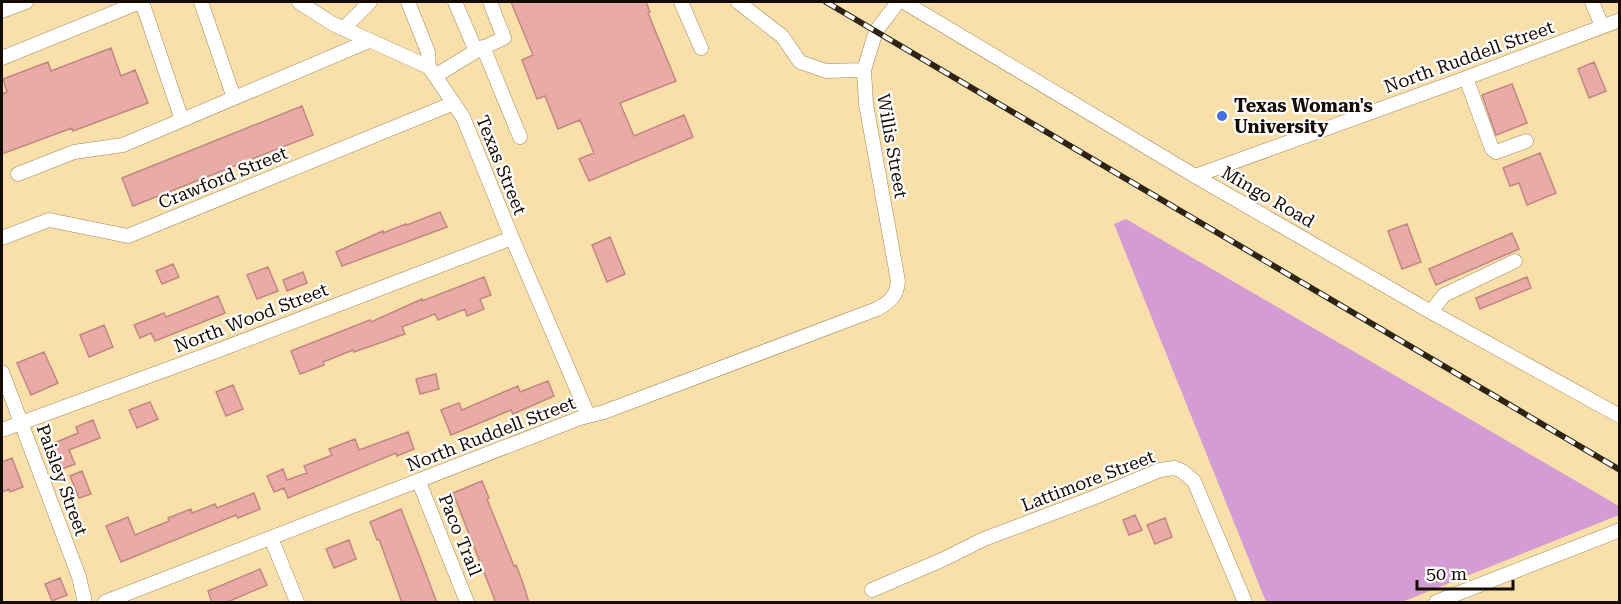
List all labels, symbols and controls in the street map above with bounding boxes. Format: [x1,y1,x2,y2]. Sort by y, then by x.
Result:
street label: North Ruddell Street [1381,16,1557,97]
street label: Willis Street [873,92,912,200]
place label: Texas Woman's University [1234,95,1373,137]
marker: Texas Woman's University [1215,109,1229,123]
street label: Texas Street [472,112,531,218]
street label: Crawford Street [155,142,291,213]
street label: Mingo Road [1218,161,1319,232]
street label: North Wood Street [171,278,331,357]
street label: North Ruddell Street [403,392,579,475]
street label: Paisley Street [33,421,92,539]
street label: Lattimore Street [1018,445,1158,516]
street label: Paco Trail [435,491,487,579]
scale bar [1417,553,1513,591]
text: 50 m [1426,563,1467,584]

